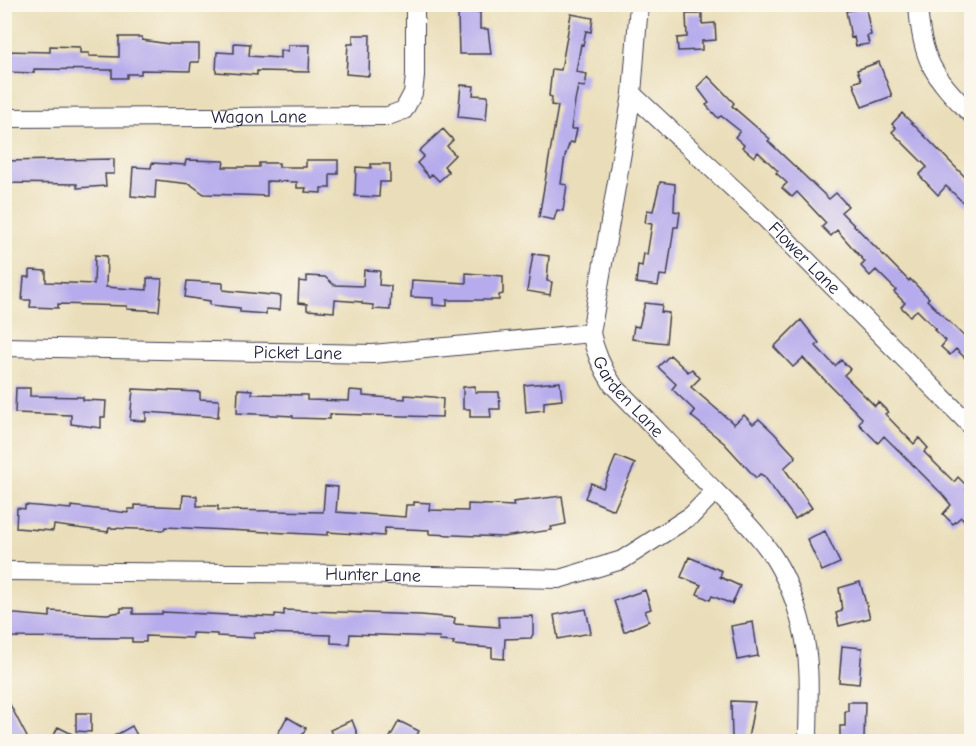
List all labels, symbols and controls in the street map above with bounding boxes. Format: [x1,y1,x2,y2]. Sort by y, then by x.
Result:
street label: Wagon Lane [211,106,307,127]
street label: Flower Lane [764,217,845,298]
street label: Picket Lane [254,341,342,364]
street label: Garden Lane [588,353,668,442]
street label: Hunter Lane [325,563,421,586]

